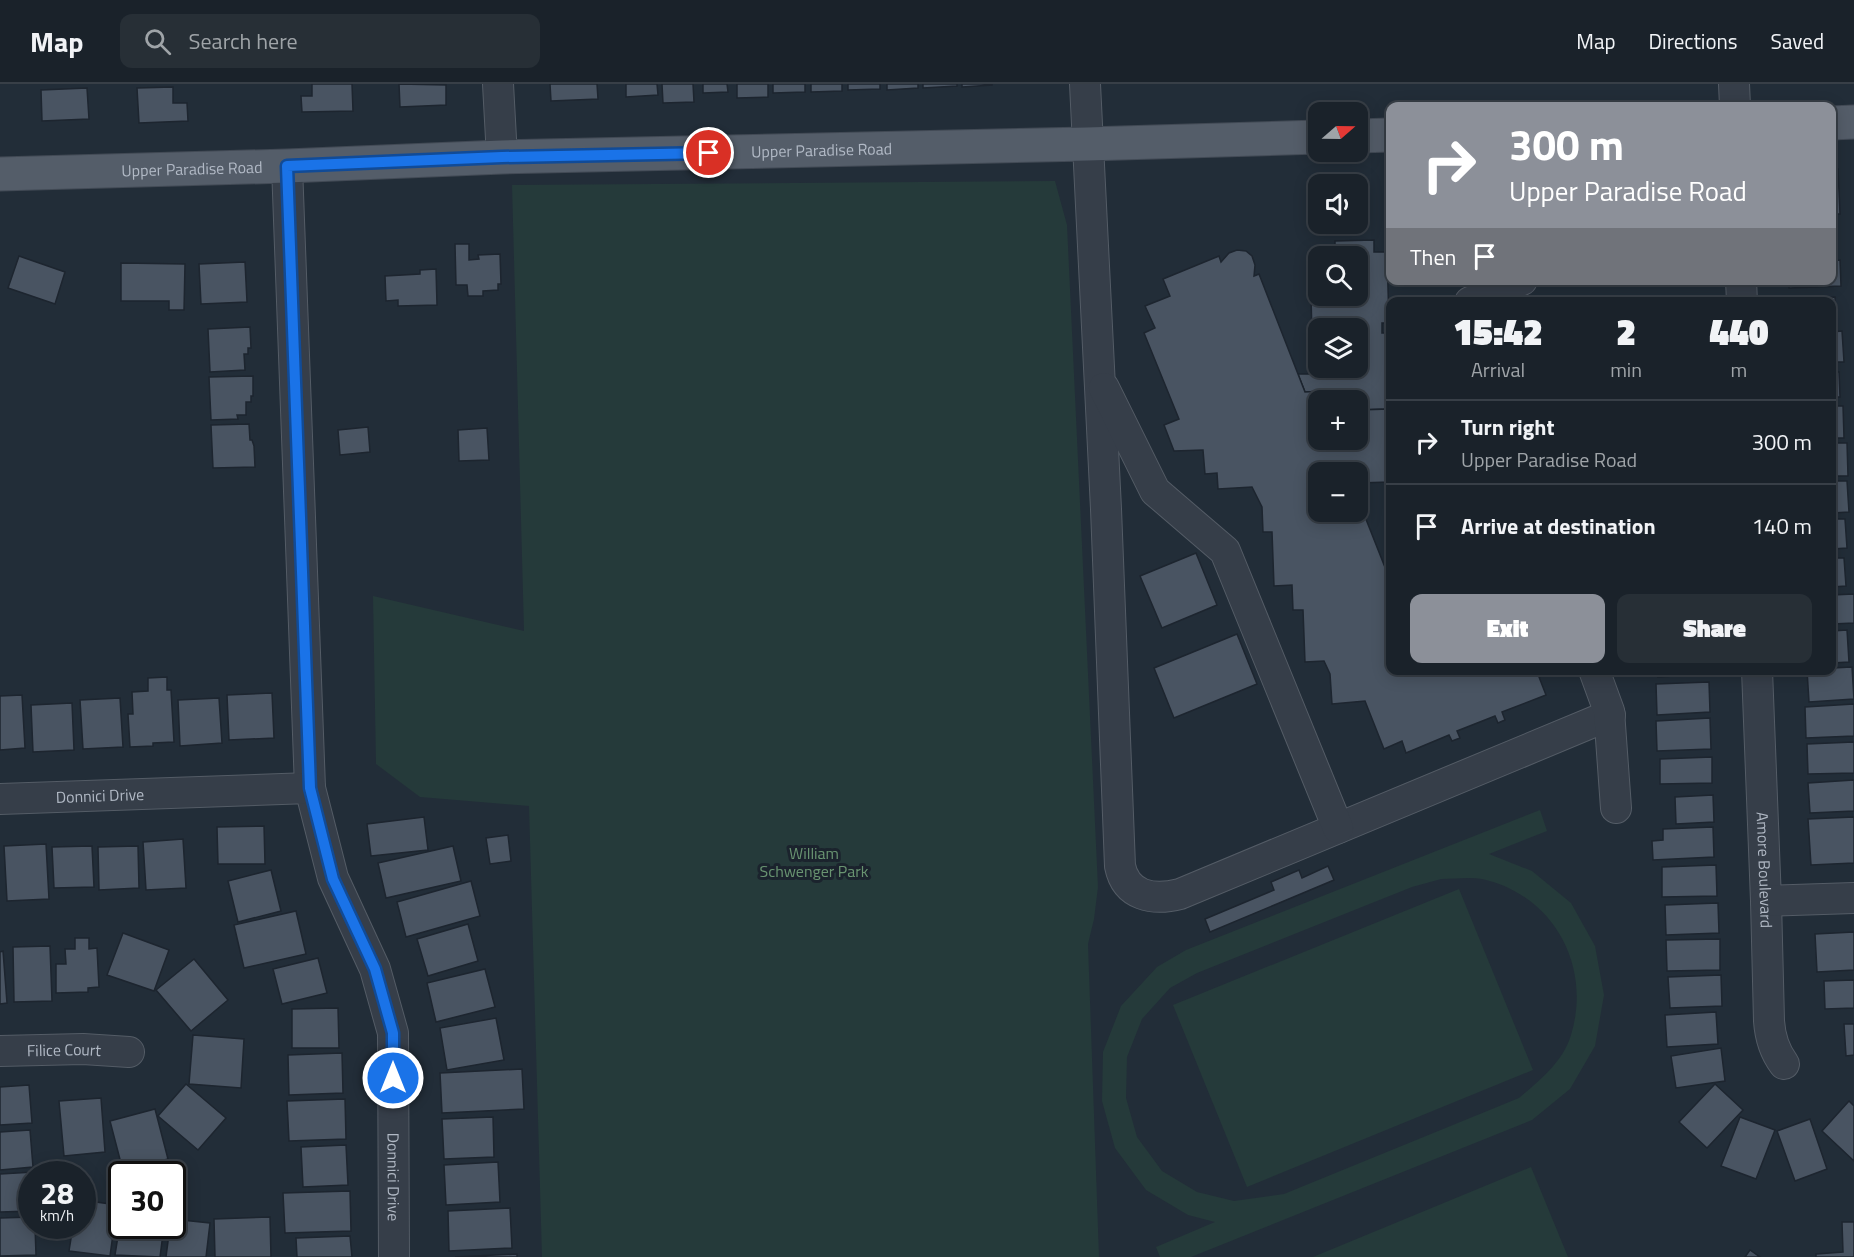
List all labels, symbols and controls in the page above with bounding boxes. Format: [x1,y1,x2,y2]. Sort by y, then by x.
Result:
search box [120,14,540,68]
text: Map [30,20,84,63]
text: Search here [189,24,298,58]
icon: search [141,25,174,58]
text: Map [1576,25,1616,57]
text: Directions [1649,25,1738,57]
text: Saved [1771,25,1824,57]
north arrow [1308,102,1368,162]
map controls [1308,102,1368,522]
text: 300 m [1509,112,1624,176]
icon: right [1410,126,1488,204]
pin [683,127,734,178]
icon: arrive [692,136,725,169]
street label: Upper Paradise Road [751,136,892,163]
street label: Upper Paradise Road [121,155,263,183]
text: Upper Paradise Road [1509,170,1747,211]
button: sound [1308,174,1368,234]
text: Then [1410,240,1456,274]
icon: arrive [1468,240,1501,273]
button: search [1308,246,1368,306]
text: 15:42 [1453,304,1543,359]
text: 2 [1616,304,1636,359]
text: 440 [1709,304,1769,359]
button: layers [1308,318,1368,378]
text: Arrival [1471,354,1525,385]
text: min [1610,354,1642,385]
text: m [1731,354,1747,385]
button: + [1308,390,1368,450]
text: Turn right [1461,410,1555,444]
text: 300 m [1752,425,1812,459]
icon: right [1410,426,1443,459]
text: Upper Paradise Road [1461,444,1637,475]
button: − [1308,462,1368,522]
text: Arrive at destination [1461,509,1656,543]
text: 140 m [1752,509,1812,543]
icon: arrive [1410,510,1443,543]
button: Exit [1410,594,1605,663]
button: Share [1617,594,1812,663]
street label: Donnici Drive [55,782,145,809]
street label: Amore Boulevard [1751,811,1779,928]
park label: William Schwenger Park [760,841,869,883]
street label: Filice Court [27,1037,102,1062]
position arrow [361,1046,425,1110]
street label: Donnici Drive [381,1133,406,1221]
speed limit sign: 30 [108,1161,186,1239]
text: 28 [40,1170,74,1216]
text: km/h [40,1204,74,1227]

